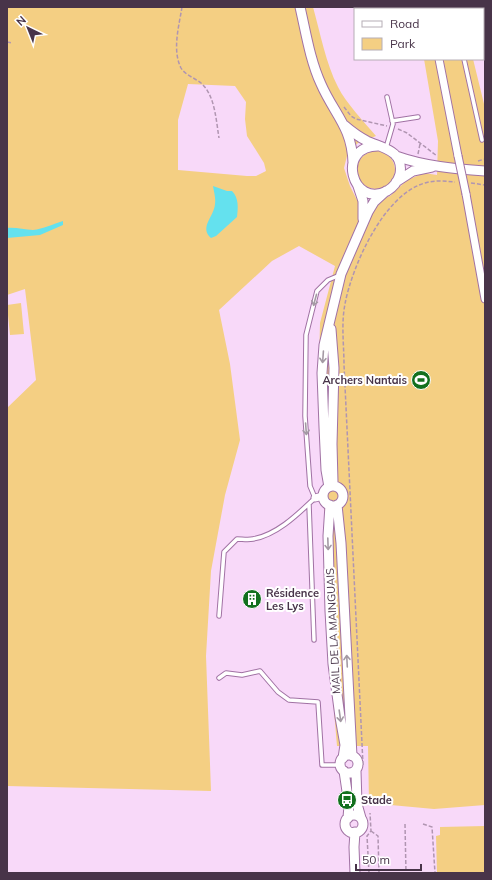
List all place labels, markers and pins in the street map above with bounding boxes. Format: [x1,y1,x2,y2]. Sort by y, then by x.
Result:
sports icon: Archers Nantais [410,369,432,391]
place label: Archers Nantais [322,373,407,387]
place label: Résidence Les Lys [266,586,319,613]
building icon: Résidence Les Lys [241,588,263,610]
bus stop icon: Stade [336,789,358,811]
place label: Stade [361,793,392,807]

